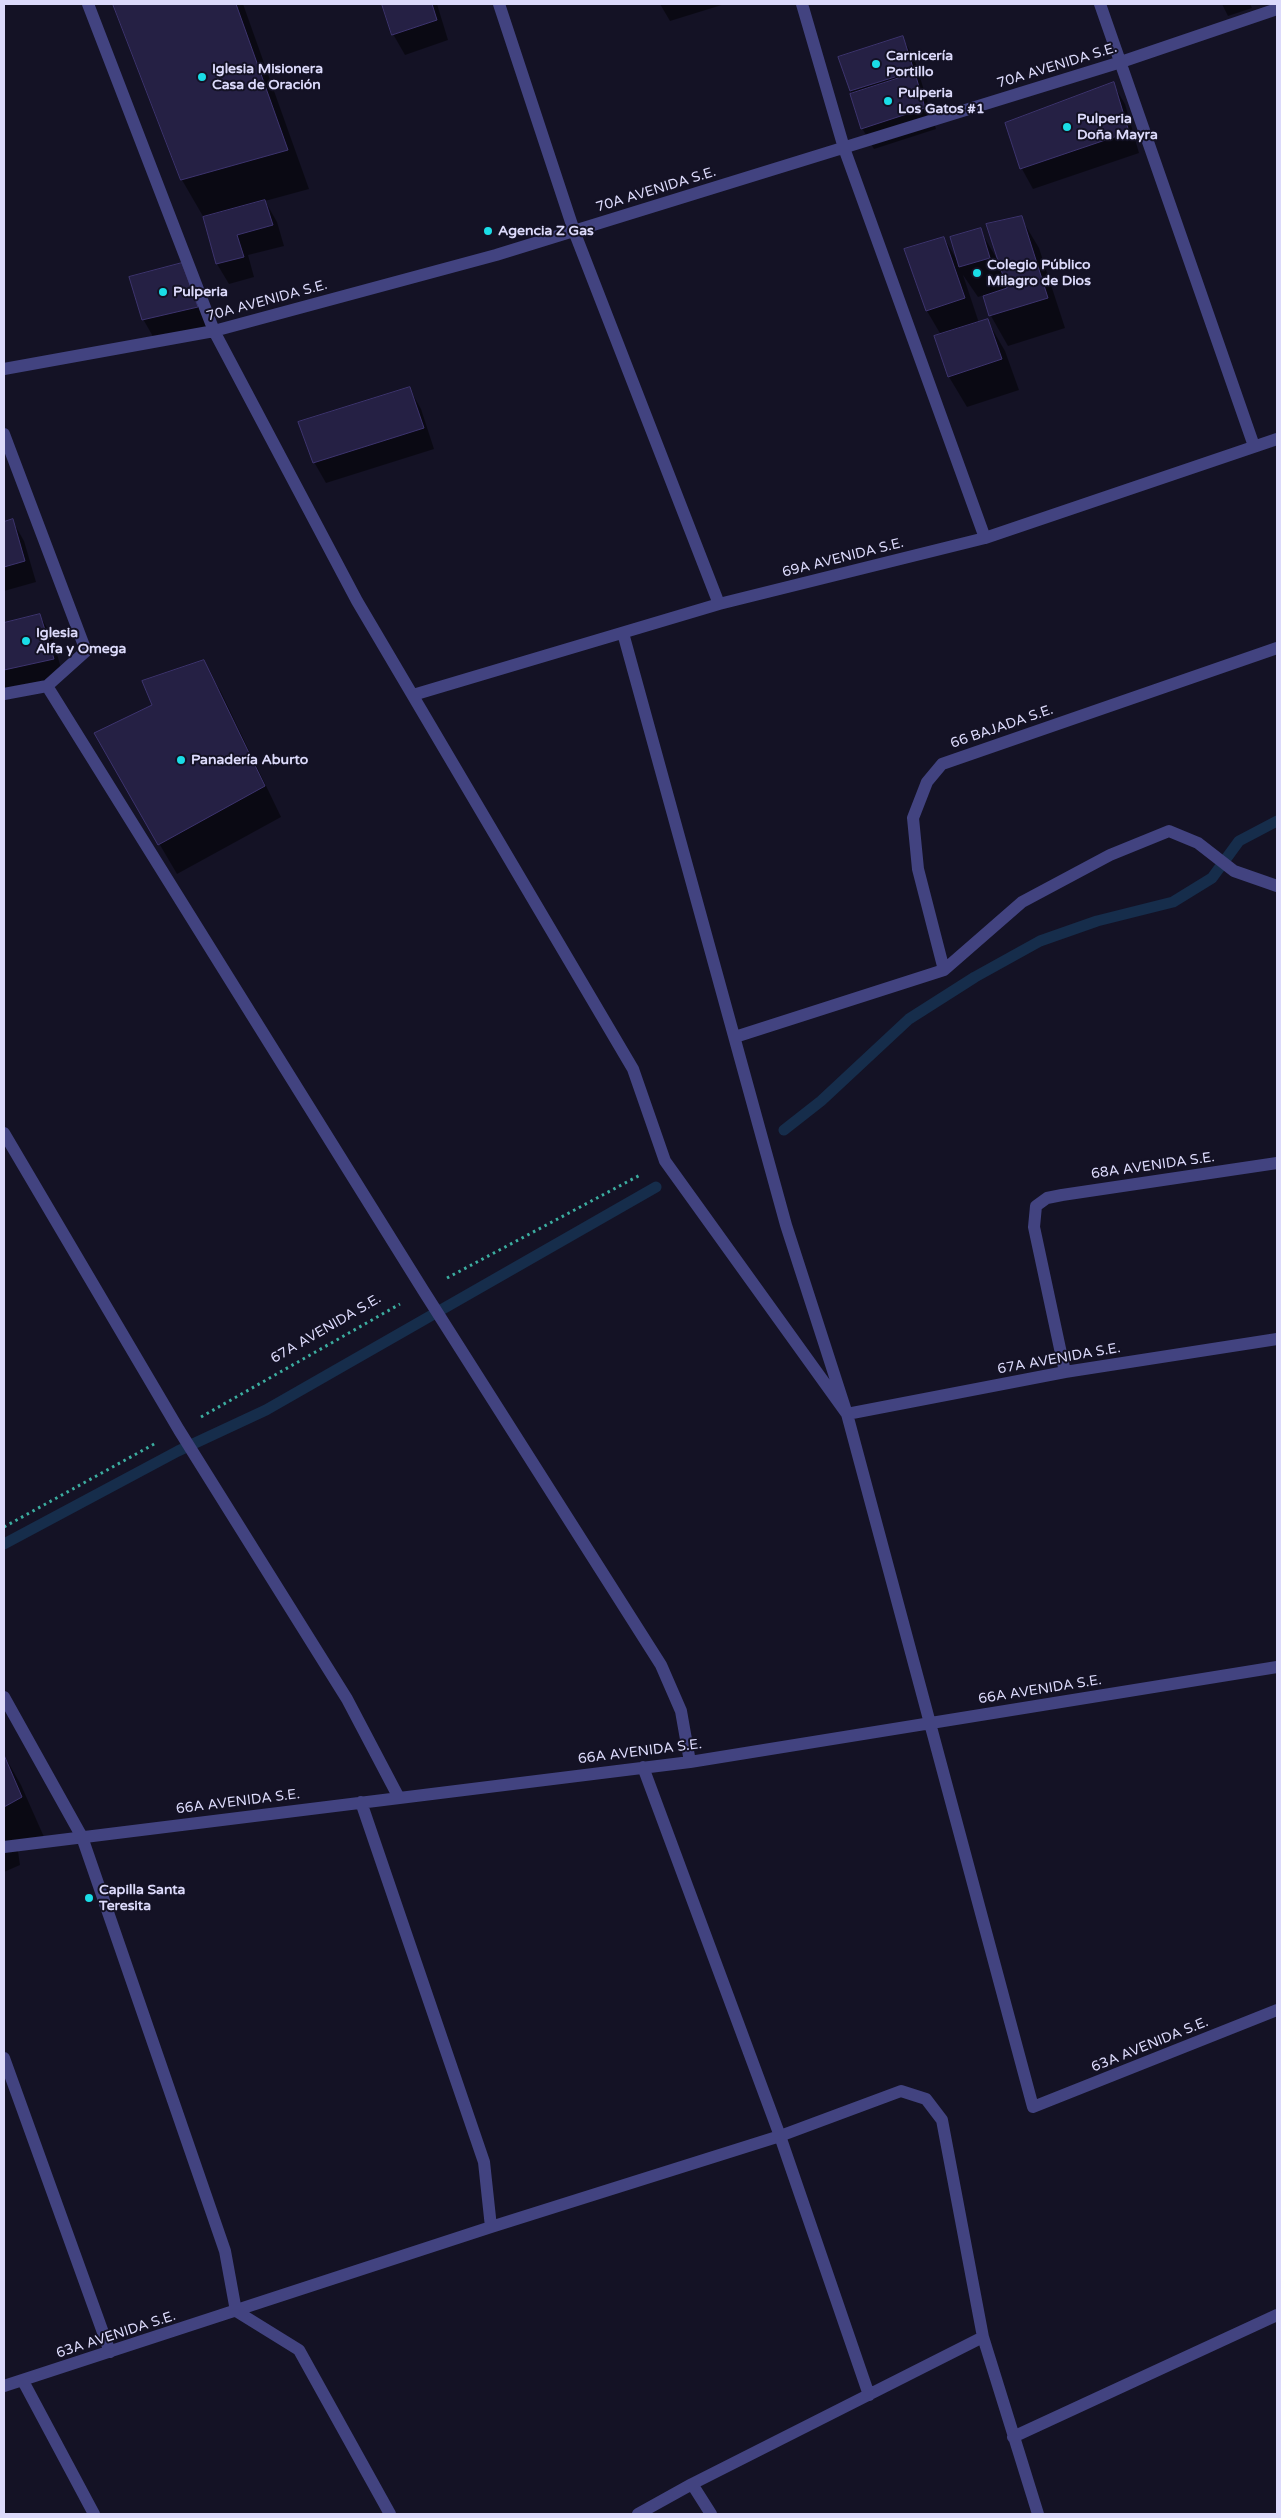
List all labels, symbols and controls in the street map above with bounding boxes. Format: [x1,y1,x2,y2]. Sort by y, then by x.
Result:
street label: 70A AVENIDA S.E. [995,40,1119,92]
place label: Carnicería Portillo [886,48,953,80]
marker: Carnicería Portillo [870,58,882,70]
place label: Iglesia Misionera Casa de Oración [212,61,323,94]
marker: Iglesia Misionera Casa de Oración [196,71,208,83]
place label: Pulperia Los Gatos #1 [898,85,985,118]
marker: Pulperia Los Gatos #1 [882,95,894,107]
place label: Pulperia Doña Mayra [1077,111,1158,144]
marker: Pulperia Doña Mayra [1061,121,1073,133]
street label: 70A AVENIDA S.E. [594,164,718,216]
place label: Agencia Z Gas [498,223,594,239]
marker: Agencia Z Gas [482,225,494,237]
place label: Colegio Público Milagro de Dios [987,257,1091,290]
marker: Colegio Público Milagro de Dios [971,267,983,279]
street label: 70A AVENIDA S.E. [205,277,329,325]
place label: Pulperia [173,284,228,300]
marker: Pulperia [157,286,169,298]
street label: 69A AVENIDA S.E. [781,535,905,581]
place label: Iglesia Alfa y Omega [36,625,126,658]
marker: Iglesia Alfa y Omega [20,635,32,647]
street label: 66 BAJADA S.E. [948,702,1056,752]
place label: Panadería Aburto [191,752,308,768]
marker: Panadería Aburto [175,754,187,766]
street label: 68A AVENIDA S.E. [1090,1149,1216,1183]
street label: 67A AVENIDA S.E. [268,1291,384,1367]
street label: 67A AVENIDA S.E. [996,1340,1122,1378]
street label: 66A AVENIDA S.E. [977,1672,1103,1708]
street label: 66A AVENIDA S.E. [577,1736,703,1768]
street label: 66A AVENIDA S.E. [175,1786,301,1818]
place label: Capilla Santa Teresita [99,1882,185,1914]
marker: Capilla Santa Teresita [83,1892,95,1904]
street label: 63A AVENIDA S.E. [1089,2014,1211,2076]
street label: 63A AVENIDA S.E. [54,2308,178,2362]

